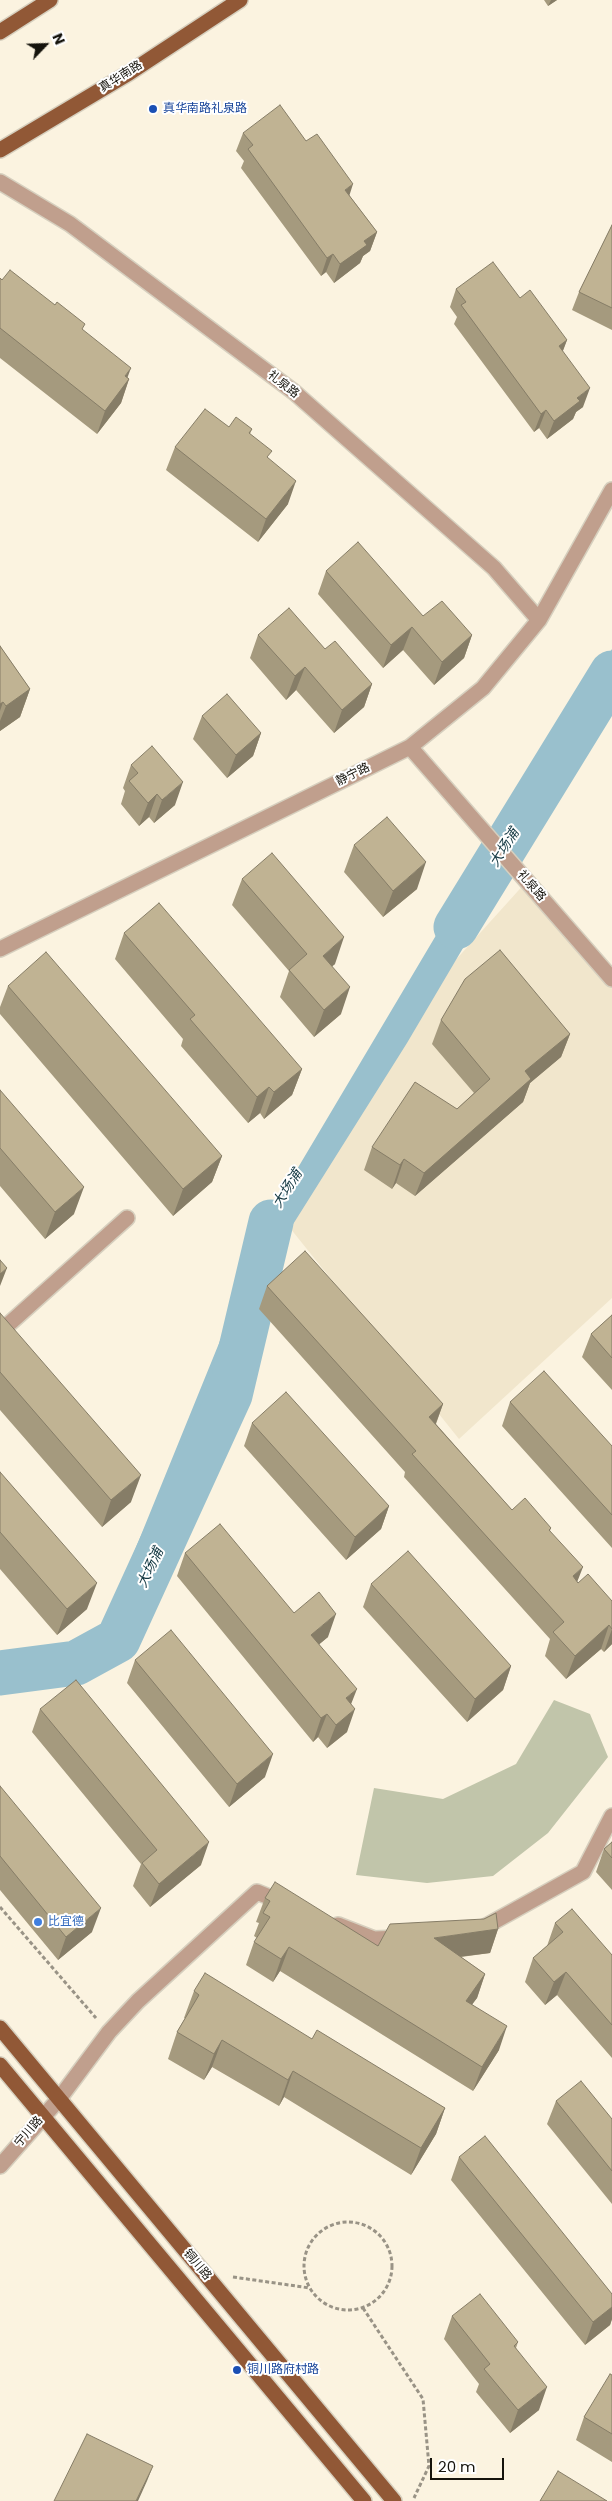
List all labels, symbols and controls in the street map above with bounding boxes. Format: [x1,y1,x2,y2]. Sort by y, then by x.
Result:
north arrow [20,20,70,70]
text: N [47,30,70,48]
street label: 真华南路 [97,58,145,96]
place label: 真华南路礼泉路 [163,102,247,116]
marker: 真华南路礼泉路 [147,103,159,115]
street label: 礼泉路 [264,368,302,402]
street label: 静宁路 [334,761,372,789]
water label: 大场浦 [487,826,523,870]
street label: 礼泉路 [514,868,548,904]
water label: 大场浦 [270,1167,306,1211]
water label: 大场浦 [135,1545,167,1591]
place label: 比宜德 [48,1915,84,1929]
marker: 比宜德 [32,1916,44,1928]
street label: 宁川路 [12,2114,46,2150]
street label: 铜川路 [180,2247,214,2283]
place label: 铜川路府村路 [247,2363,319,2377]
marker: 铜川路府村路 [231,2364,243,2376]
scale bar [432,2448,506,2480]
text: 20 m [438,2456,476,2477]

